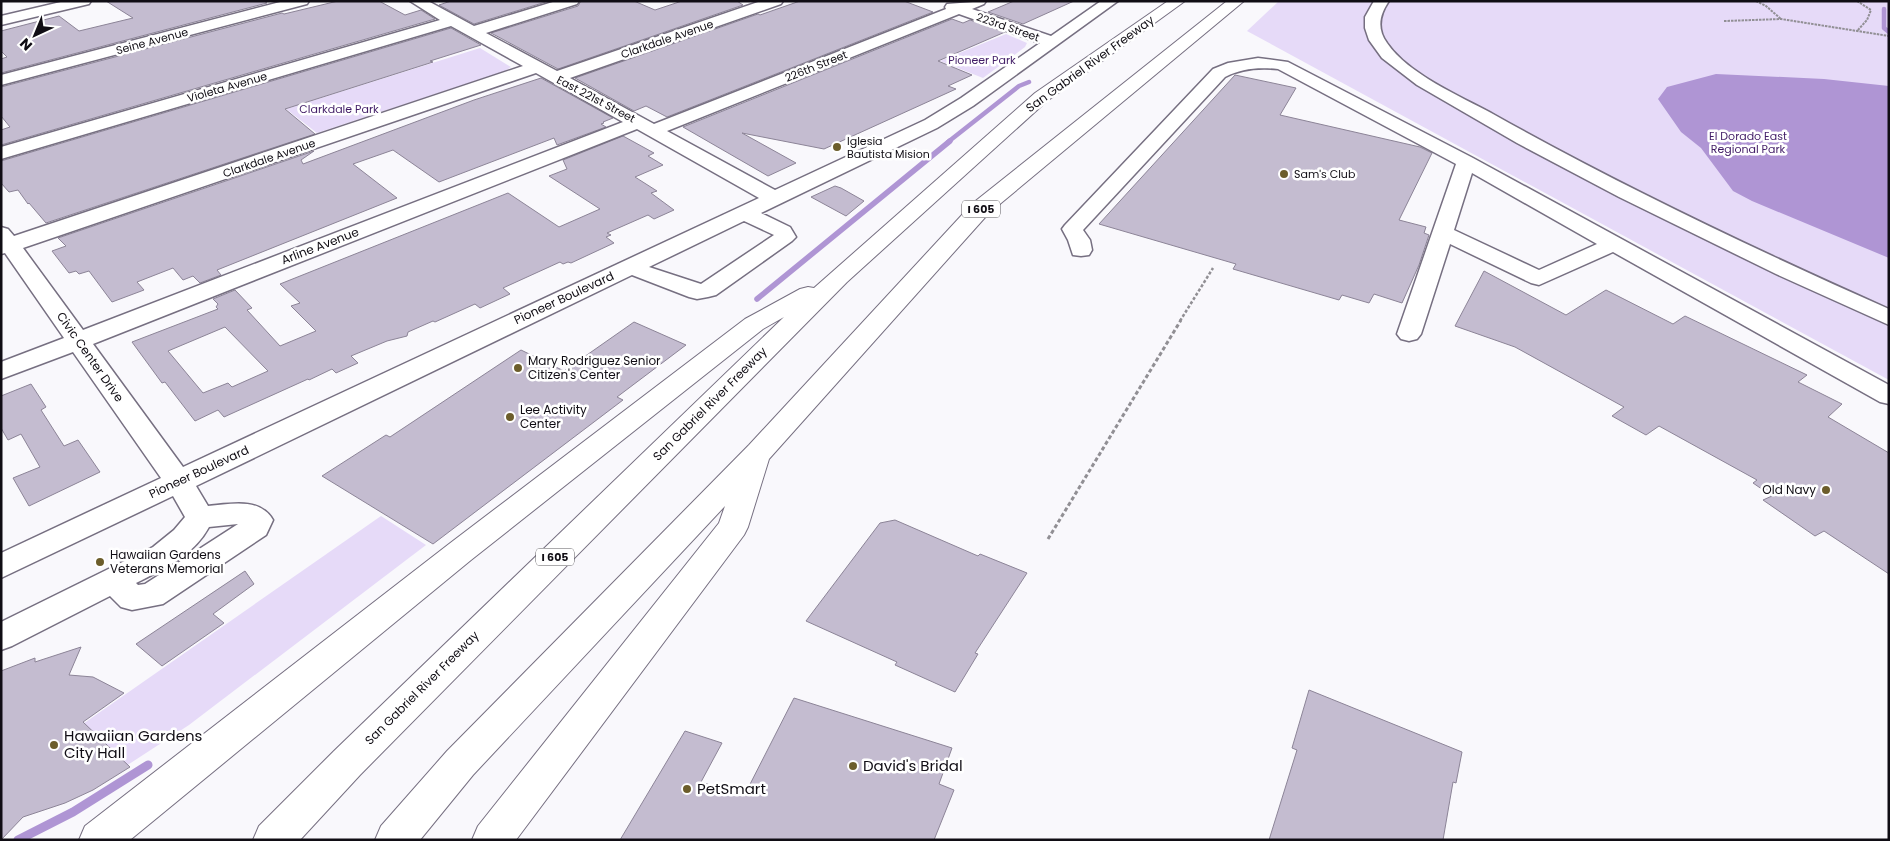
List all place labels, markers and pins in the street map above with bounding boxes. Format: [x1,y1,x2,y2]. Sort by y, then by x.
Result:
place label: Iglesia Bautista Mision [847,133,930,162]
marker: Iglesia Bautista Mision [831,141,843,153]
place label: Sam's Club [1294,166,1355,182]
marker: Sam's Club [1278,168,1290,180]
place label: Mary Rodriguez Senior Citizen's Center [528,352,661,383]
marker: Mary Rodriguez Senior Citizen's Center [512,362,524,374]
place label: Lee Activity Center [520,401,587,432]
marker: Lee Activity Center [504,411,516,423]
place label: Old Navy [1762,481,1816,498]
marker: Old Navy [1820,484,1832,496]
place label: Hawaiian Gardens Veterans Memorial [110,546,223,577]
marker: Hawaiian Gardens Veterans Memorial [94,556,106,568]
place label: Hawaiian Gardens City Hall [64,725,203,763]
marker: Hawaiian Gardens City Hall [48,739,60,751]
place label: David's Bridal [863,755,963,776]
marker: David's Bridal [847,760,859,772]
place label: PetSmart [697,778,766,799]
marker: PetSmart [681,783,693,795]

